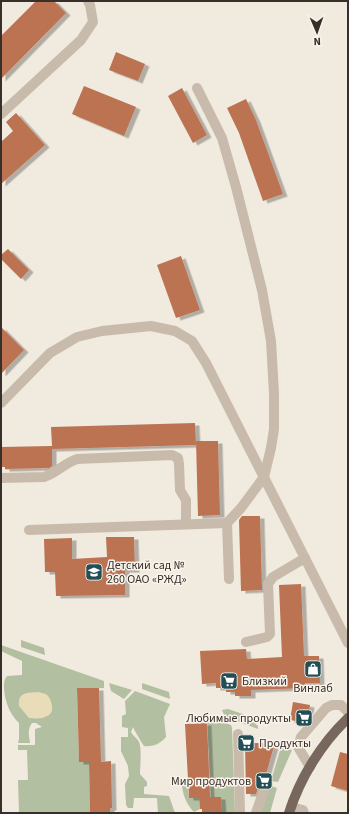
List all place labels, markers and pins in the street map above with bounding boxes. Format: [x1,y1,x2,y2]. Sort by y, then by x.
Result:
place label: Детский сад № 260 ОАО «РЖД» [107,557,187,588]
school or university icon: Детский сад № 260 ОАО «РЖД» [84,562,104,582]
shop icon: Винлаб [303,659,323,679]
supermarket icon: Близкий [219,671,239,691]
place label: Близкий [242,673,287,690]
place label: Винлаб [293,680,333,697]
supermarket icon: Любимые продукты [294,708,314,728]
place label: Любимые продукты [186,710,291,727]
supermarket icon: Продукты [236,733,256,753]
place label: Продукты [259,735,311,752]
supermarket icon: Мир продуктов [254,771,274,791]
place label: Мир продуктов [171,773,251,790]

